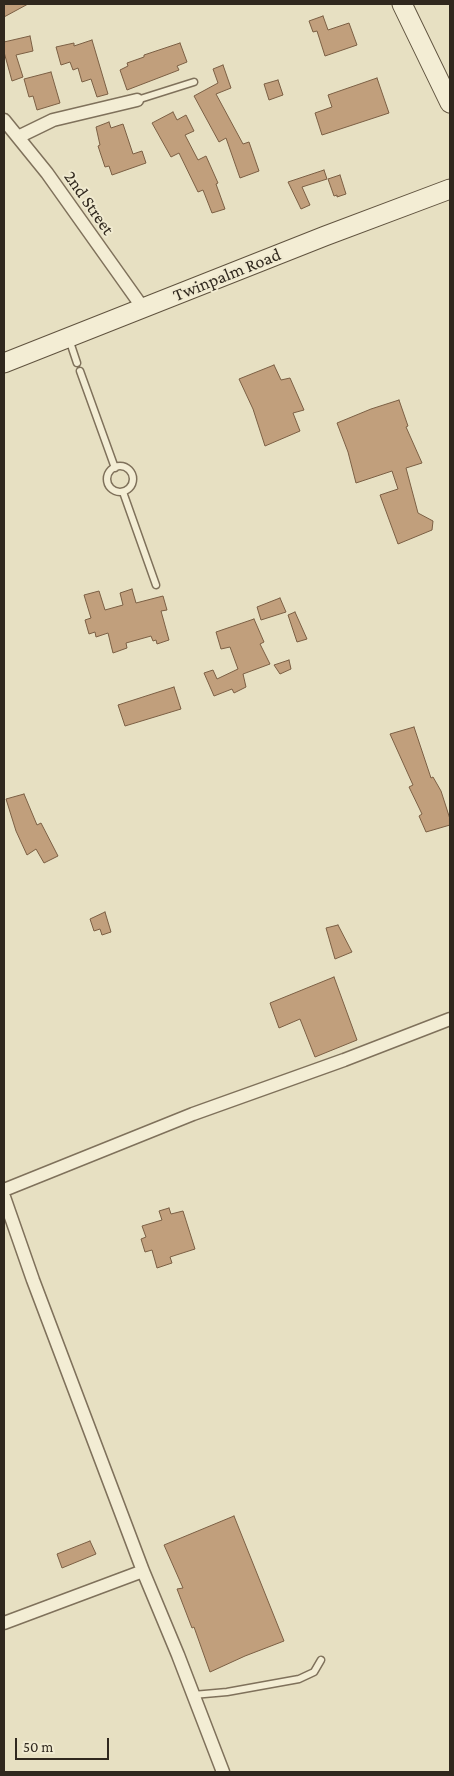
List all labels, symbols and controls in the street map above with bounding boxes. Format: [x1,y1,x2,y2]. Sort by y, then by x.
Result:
street label: 2nd Street [59,167,119,239]
street label: Twinpalm Road [170,244,284,306]
scale bar [18,1728,111,1760]
text: 50 m [23,1739,53,1755]

